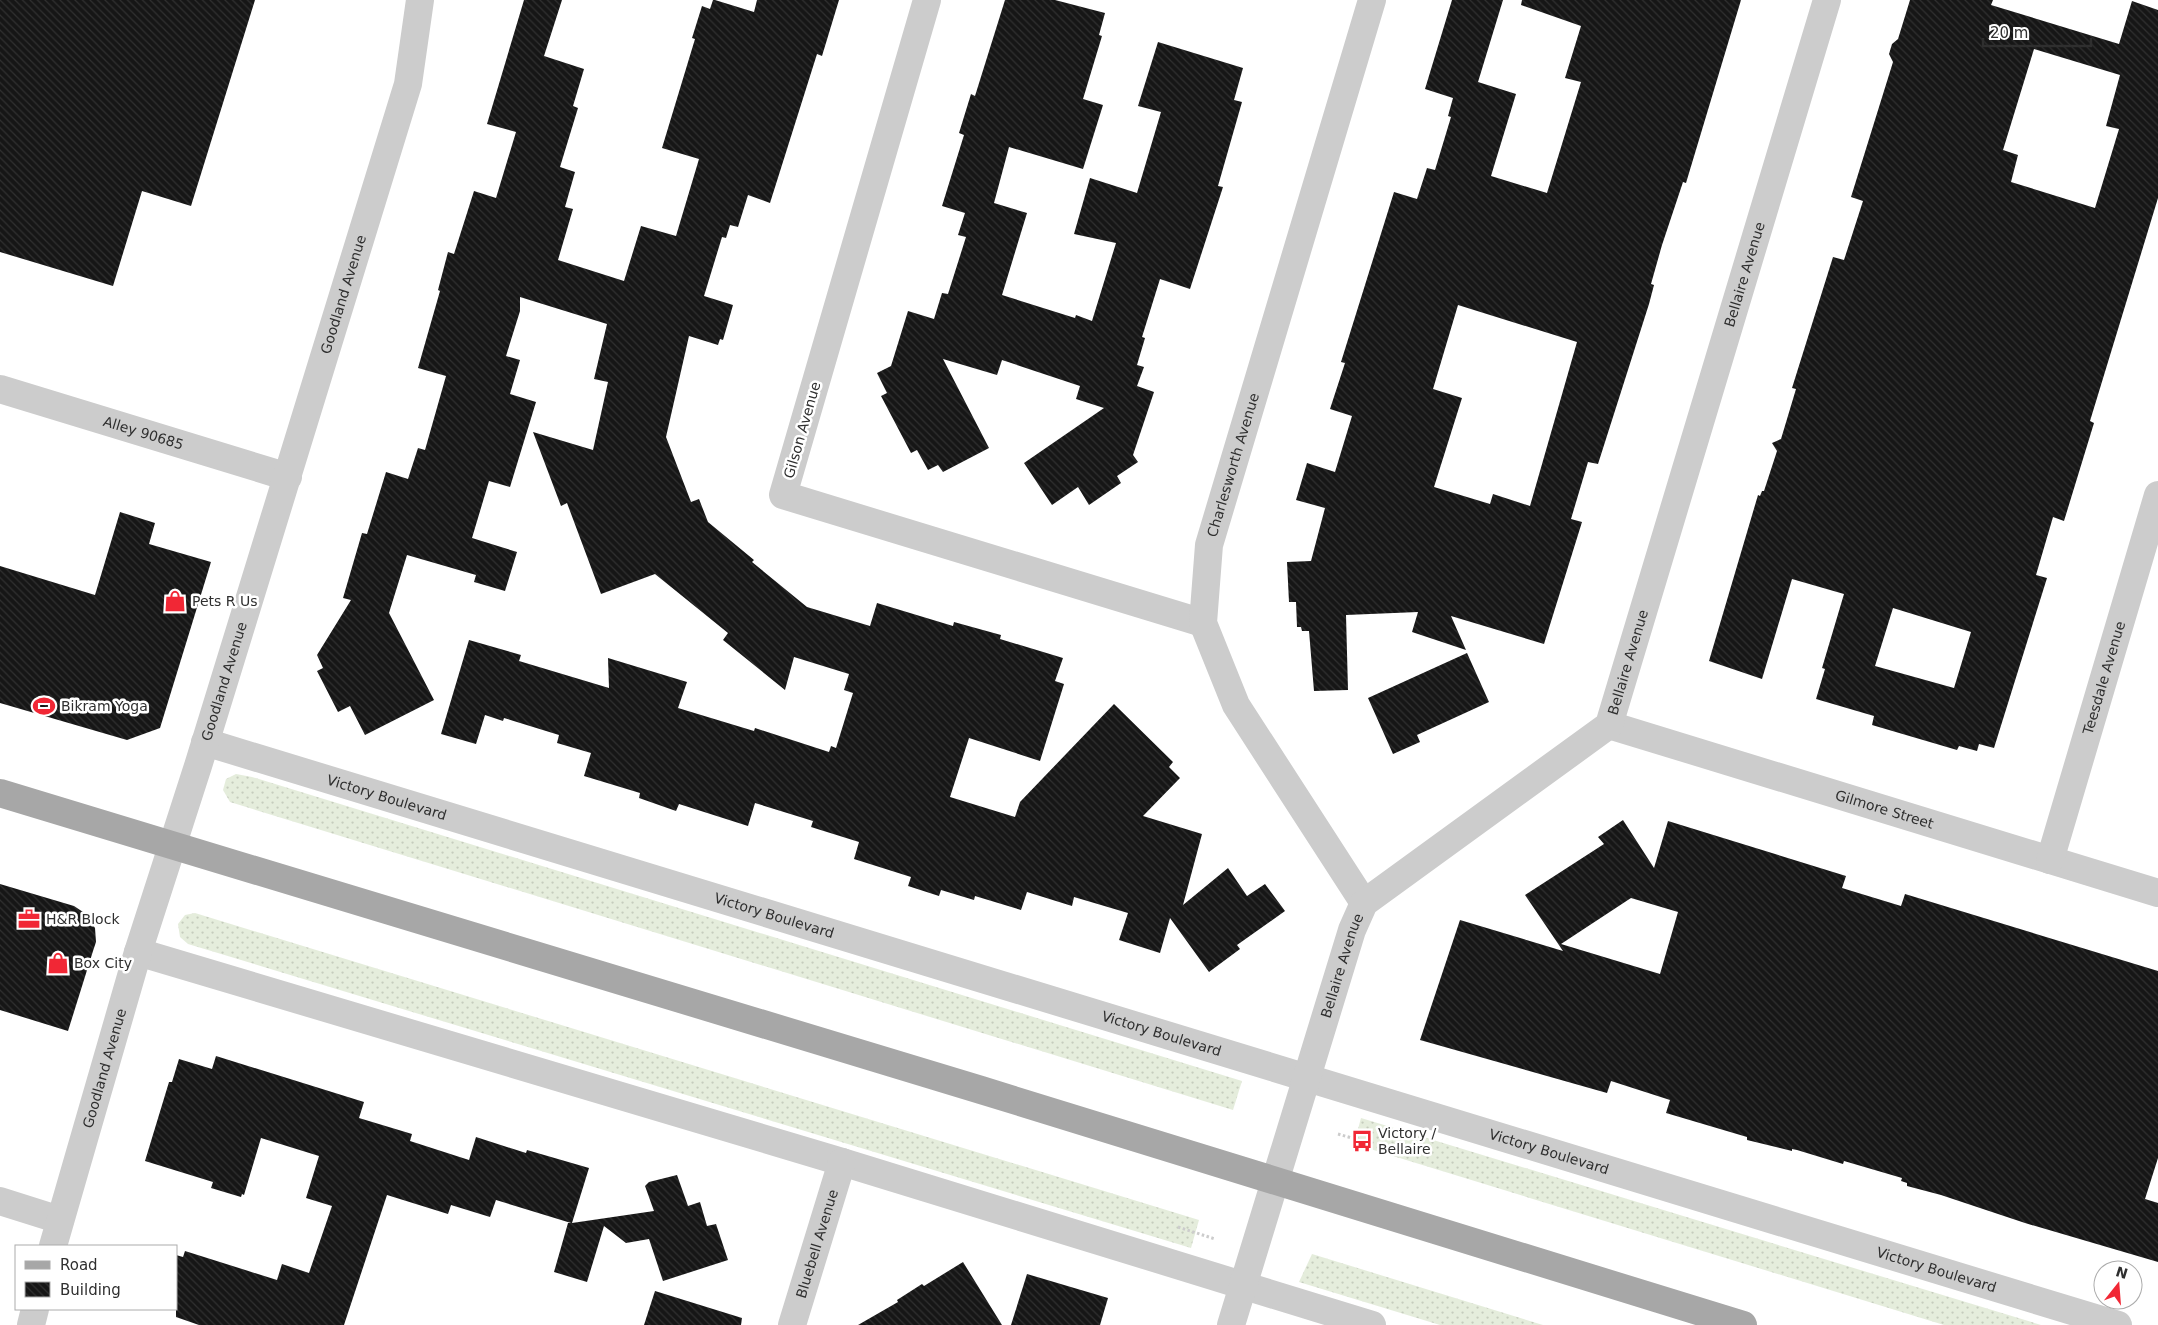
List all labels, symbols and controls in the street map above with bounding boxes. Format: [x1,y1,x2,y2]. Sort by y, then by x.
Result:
scale bar [1983,15,2090,47]
text: 20 m [1990,24,2028,42]
street label: Bellaire Avenue [1721,220,1768,329]
street label: Goodland Avenue [317,233,369,356]
street label: Gilson Avenue [781,380,823,480]
street label: Charlesworth Avenue [1204,391,1262,539]
street label: Alley 90685 [101,413,186,453]
shop icon: Pets R Us [162,588,188,614]
place label: Pets R Us [192,593,258,609]
street label: Bellaire Avenue [1604,608,1651,717]
street label: Teesdale Avenue [2079,619,2128,737]
street label: Goodland Avenue [198,620,250,743]
sports icon: Bikram Yoga [31,693,57,719]
place label: Bikram Yoga [61,698,148,714]
street label: Victory Boulevard [325,772,449,823]
street label: Gilmore Street [1833,787,1936,832]
street label: Victory Boulevard [712,890,836,941]
office icon: H&R Block [16,906,42,932]
place label: H&R Block [46,911,120,927]
street label: Bellaire Avenue [1318,911,1366,1020]
shop icon: Box City [45,950,71,976]
place label: Box City [74,955,132,971]
street label: Goodland Avenue [80,1007,129,1130]
street label: Victory Boulevard [1100,1008,1223,1059]
place label: Victory / Bellaire [1378,1125,1436,1157]
street label: Victory Boulevard [1487,1126,1611,1177]
bus stop icon: Victory / Bellaire [1349,1128,1375,1154]
street label: Bluebell Avenue [793,1187,841,1300]
street label: Victory Boulevard [1875,1244,1998,1295]
legend [15,1245,178,1310]
text: Road [60,1256,98,1274]
north arrow [2093,1260,2143,1310]
text: N [2114,1263,2130,1282]
text: Building [60,1281,121,1299]

